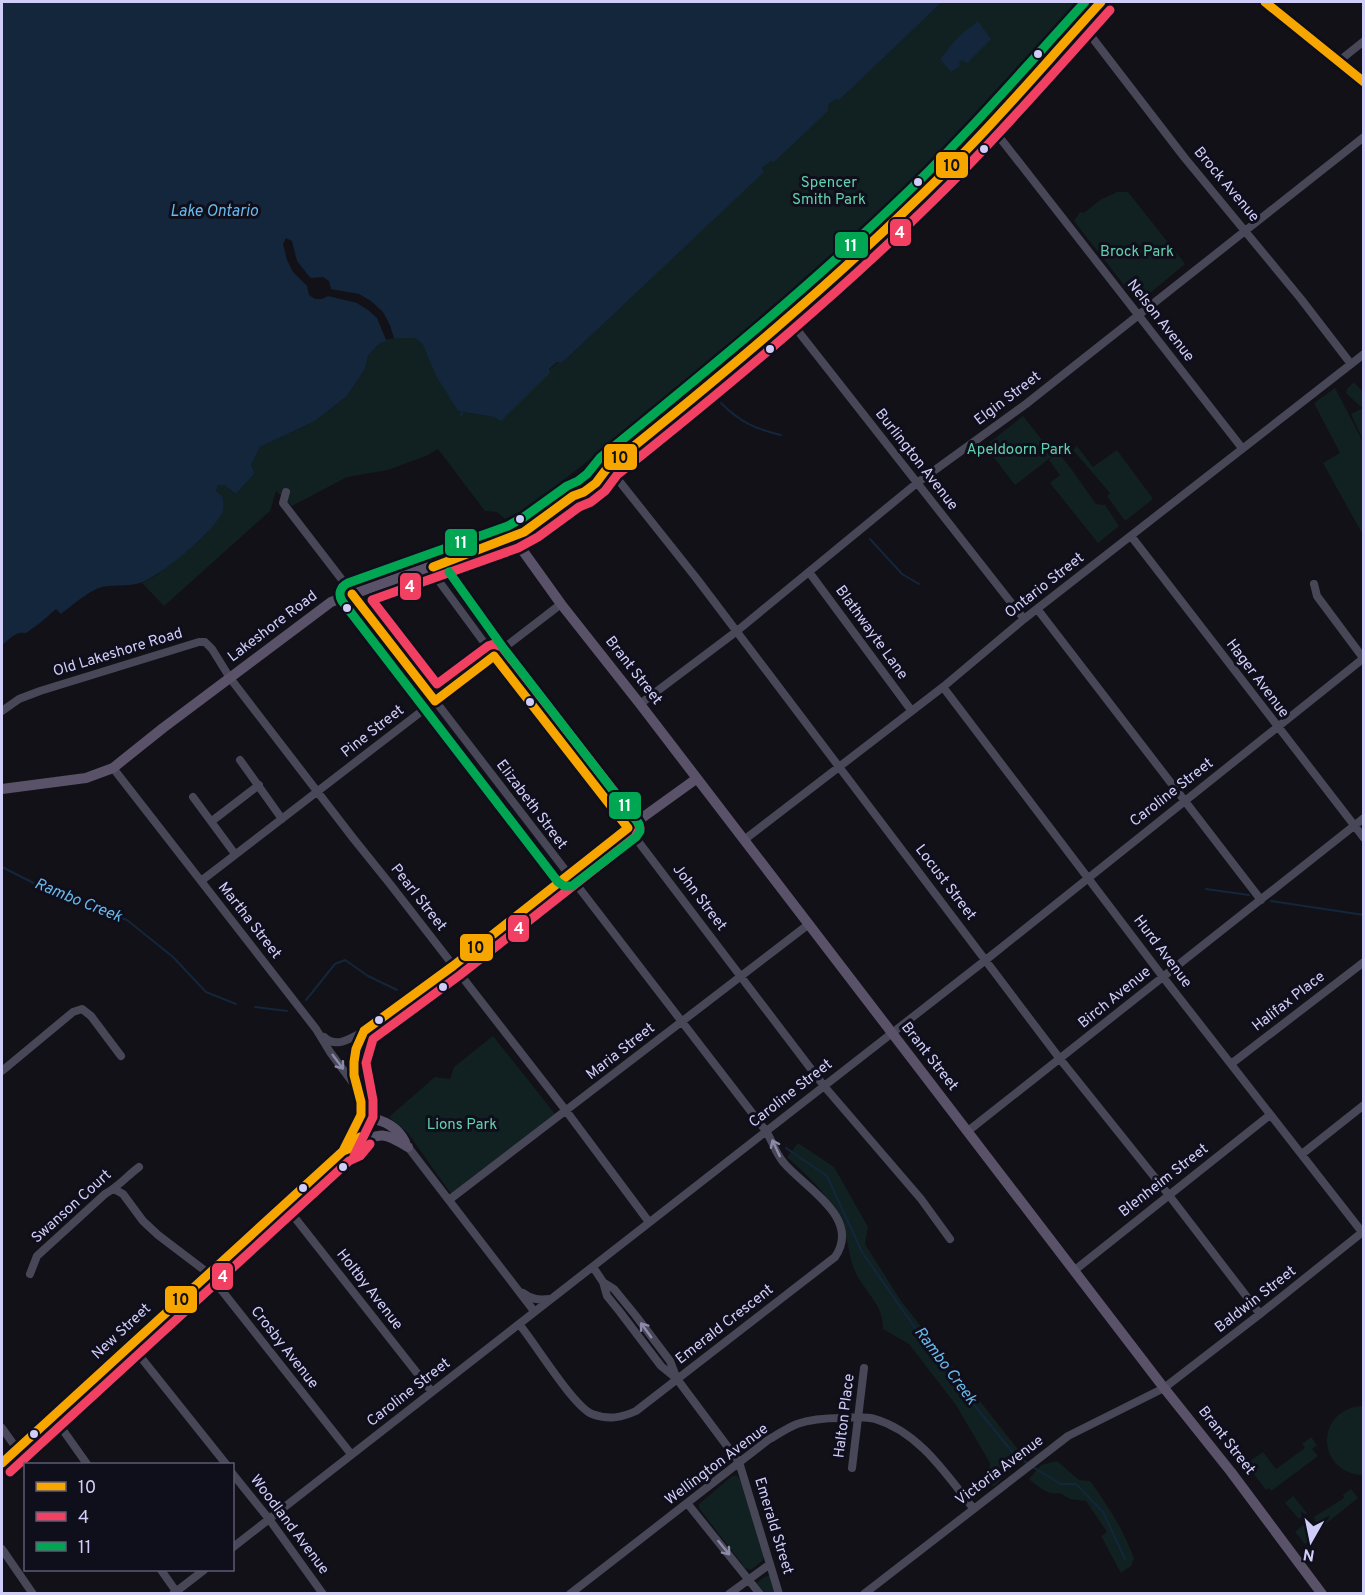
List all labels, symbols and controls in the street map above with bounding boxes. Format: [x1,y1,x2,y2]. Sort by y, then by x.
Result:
unlabelled marker [1032,48,1044,60]
unlabelled marker [978,143,990,155]
street label: Brock Avenue [1189,143,1263,227]
line badge: 10 [935,151,969,179]
text: 10 [944,157,960,177]
park label: Spencer Smith Park [792,174,866,210]
unlabelled marker [912,176,924,188]
water label: Lake Ontario [170,202,259,222]
line badge: 4 [889,218,912,247]
text: 4 [895,224,905,244]
line badge: 11 [834,231,869,259]
text: 11 [845,237,857,257]
park label: Brock Park [1100,243,1174,262]
street label: Nelson Avenue [1122,276,1198,366]
unlabelled marker [764,343,776,355]
street label: Elgin Street [971,368,1045,430]
street label: Burlington Avenue [870,405,962,515]
park label: Apeldoorn Park [967,441,1071,460]
line badge: 10 [603,443,638,471]
text: 10 [612,449,628,469]
unlabelled marker [514,513,526,525]
line badge: 11 [444,528,478,557]
text: 11 [455,534,467,554]
street label: Ontario Street [1001,549,1089,623]
line badge: 4 [399,572,422,601]
text: 4 [405,578,415,598]
street label: Blathwayte Lane [830,582,912,684]
street label: Lakeshore Road [224,587,322,667]
unlabelled marker [341,602,353,614]
street label: Old Lakeshore Road [51,624,185,682]
street label: Brant Street [600,633,666,709]
street label: Hager Avenue [1221,636,1293,722]
unlabelled marker [524,696,536,708]
street label: Pine Street [338,701,408,763]
street label: Caroline Street [1126,754,1218,832]
street label: Elizabeth Street [491,756,571,854]
line badge: 11 [608,791,642,820]
text: 11 [619,797,631,817]
street label: Locust Street [910,841,980,925]
street label: Pearl Street [386,861,450,935]
street label: John Street [668,861,730,935]
water label: Rambo Creek [31,874,126,928]
street label: Martha Street [213,879,285,963]
street label: Hurd Avenue [1129,912,1195,992]
line badge: 4 [507,914,530,943]
text: 4 [514,920,524,940]
line badge: 10 [459,933,494,962]
text: 10 [468,939,484,959]
street label: Birch Avenue [1075,963,1155,1033]
street label: Halifax Place [1249,968,1329,1036]
unlabelled marker [437,981,449,993]
unlabelled marker [373,1014,385,1026]
street label: Maria Street [583,1019,659,1085]
street label: Brant Street [896,1019,962,1095]
one-way arrow [331,1054,344,1070]
street label: Caroline Street [745,1055,837,1133]
park label: Lions Park [427,1116,497,1135]
one-way arrow [769,1140,781,1158]
street label: Blenheim Street [1115,1140,1213,1222]
unlabelled marker [337,1161,349,1173]
street label: Swanson Court [28,1166,116,1248]
unlabelled marker [297,1182,309,1194]
street label: Holtby Avenue [331,1246,407,1334]
line badge: 4 [211,1262,234,1291]
street label: Baldwin Street [1212,1262,1300,1338]
text: 4 [218,1268,228,1288]
street label: Emerald Crescent [672,1281,778,1369]
line badge: 10 [164,1285,198,1314]
text: 10 [173,1291,189,1311]
street label: New Street [88,1300,156,1364]
street label: Crosby Avenue [246,1303,322,1393]
one-way arrow [640,1322,652,1338]
water label: Rambo Creek [909,1323,981,1410]
street label: Caroline Street [363,1354,455,1432]
street label: Halton Place [830,1373,860,1459]
street label: Brant Street [1193,1403,1259,1479]
street label: Wellington Avenue [662,1420,772,1510]
unlabelled marker [28,1428,40,1440]
street label: Victoria Avenue [952,1432,1048,1510]
legend [24,1463,234,1571]
street label: Woodland Avenue [245,1471,333,1579]
street label: Emerald Street [749,1475,797,1577]
text: 10 [78,1477,96,1500]
text: 4 [78,1507,89,1530]
north arrow [1281,1511,1341,1571]
text: 11 [78,1537,91,1560]
one-way arrow [717,1540,730,1556]
text: N [1302,1543,1316,1565]

